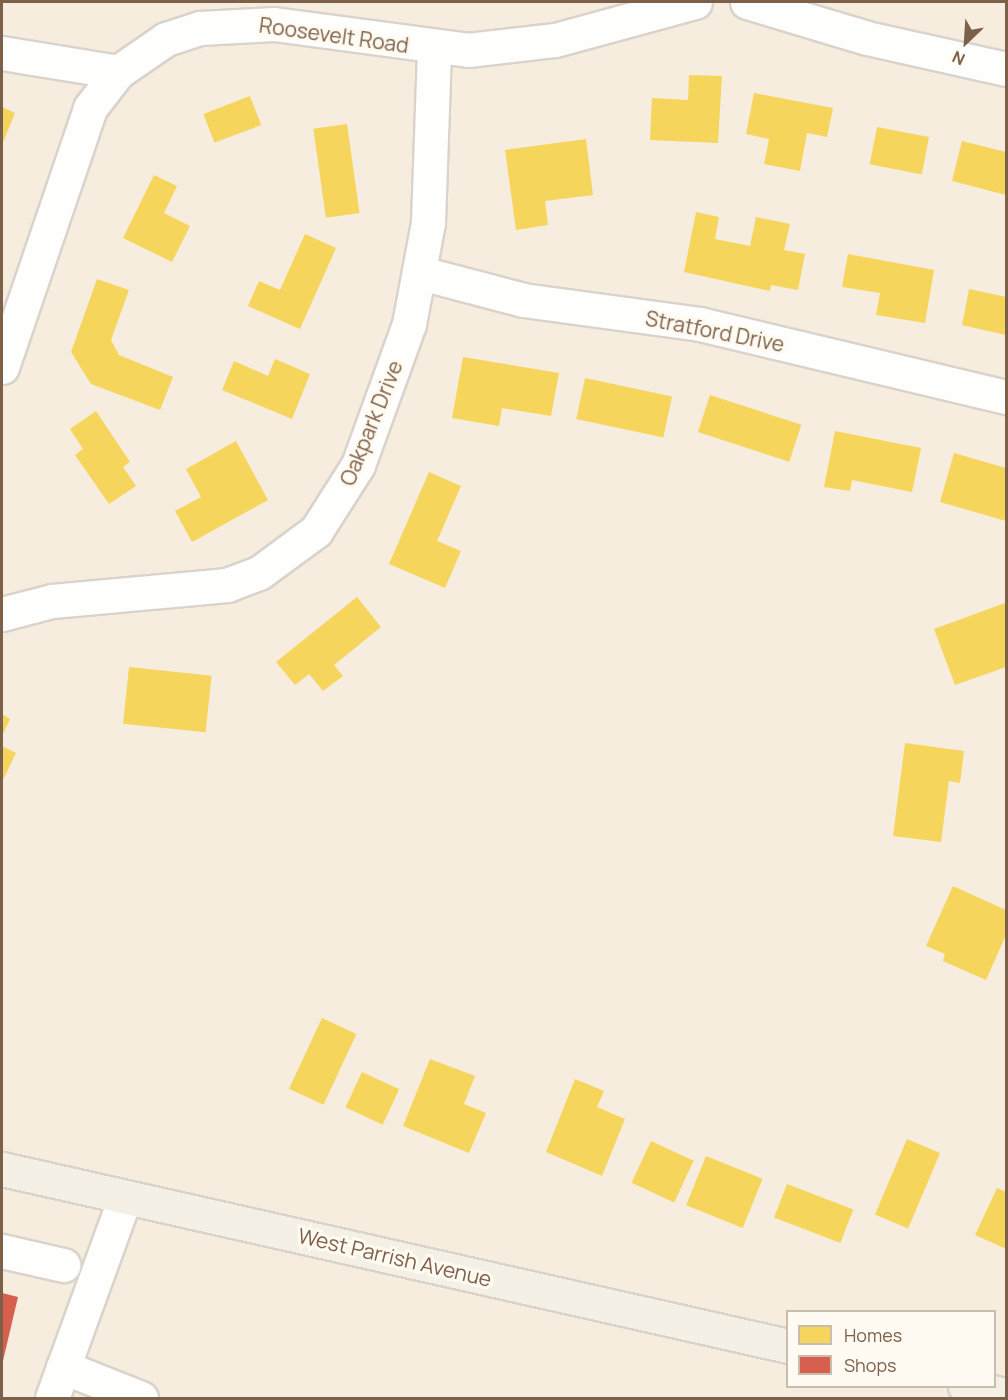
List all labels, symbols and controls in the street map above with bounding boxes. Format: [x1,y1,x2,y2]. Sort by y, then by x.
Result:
street label: Roosevelt Road [258,12,410,58]
north arrow [936,12,996,72]
text: N [949,46,968,71]
street label: Stratford Drive [643,305,787,357]
street label: Oakpark Drive [334,357,408,489]
street label: West Parrish Avenue [296,1222,494,1292]
legend [786,1310,996,1388]
text: Homes [844,1323,902,1347]
text: Shops [844,1353,896,1377]

